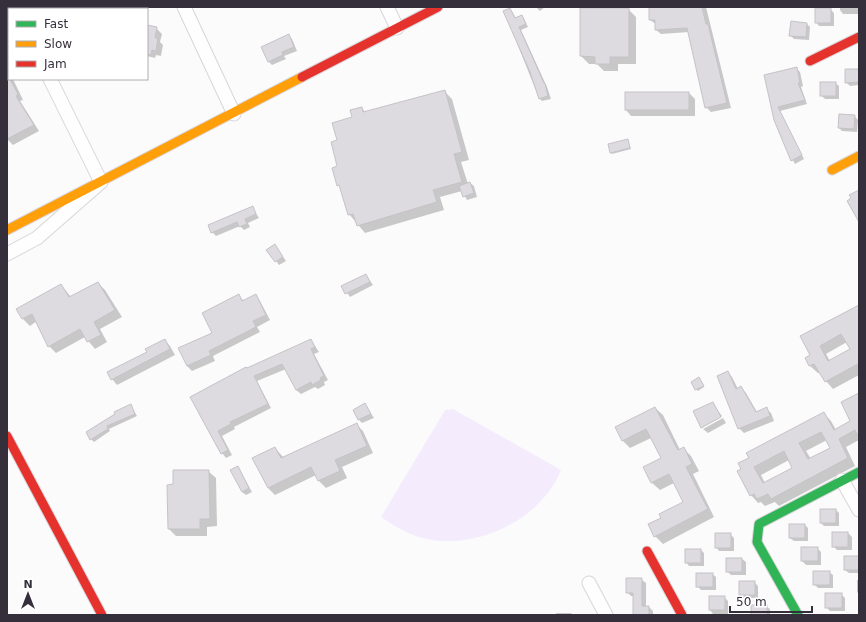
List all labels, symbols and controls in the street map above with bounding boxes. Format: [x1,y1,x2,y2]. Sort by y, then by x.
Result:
legend [8,8,148,80]
text: Fast [44,17,68,31]
text: Slow [44,37,72,51]
text: Jam [43,57,67,71]
north arrow [8,574,48,614]
text: N [23,578,33,591]
scale bar [730,588,812,614]
text: 50 m [736,595,767,609]

